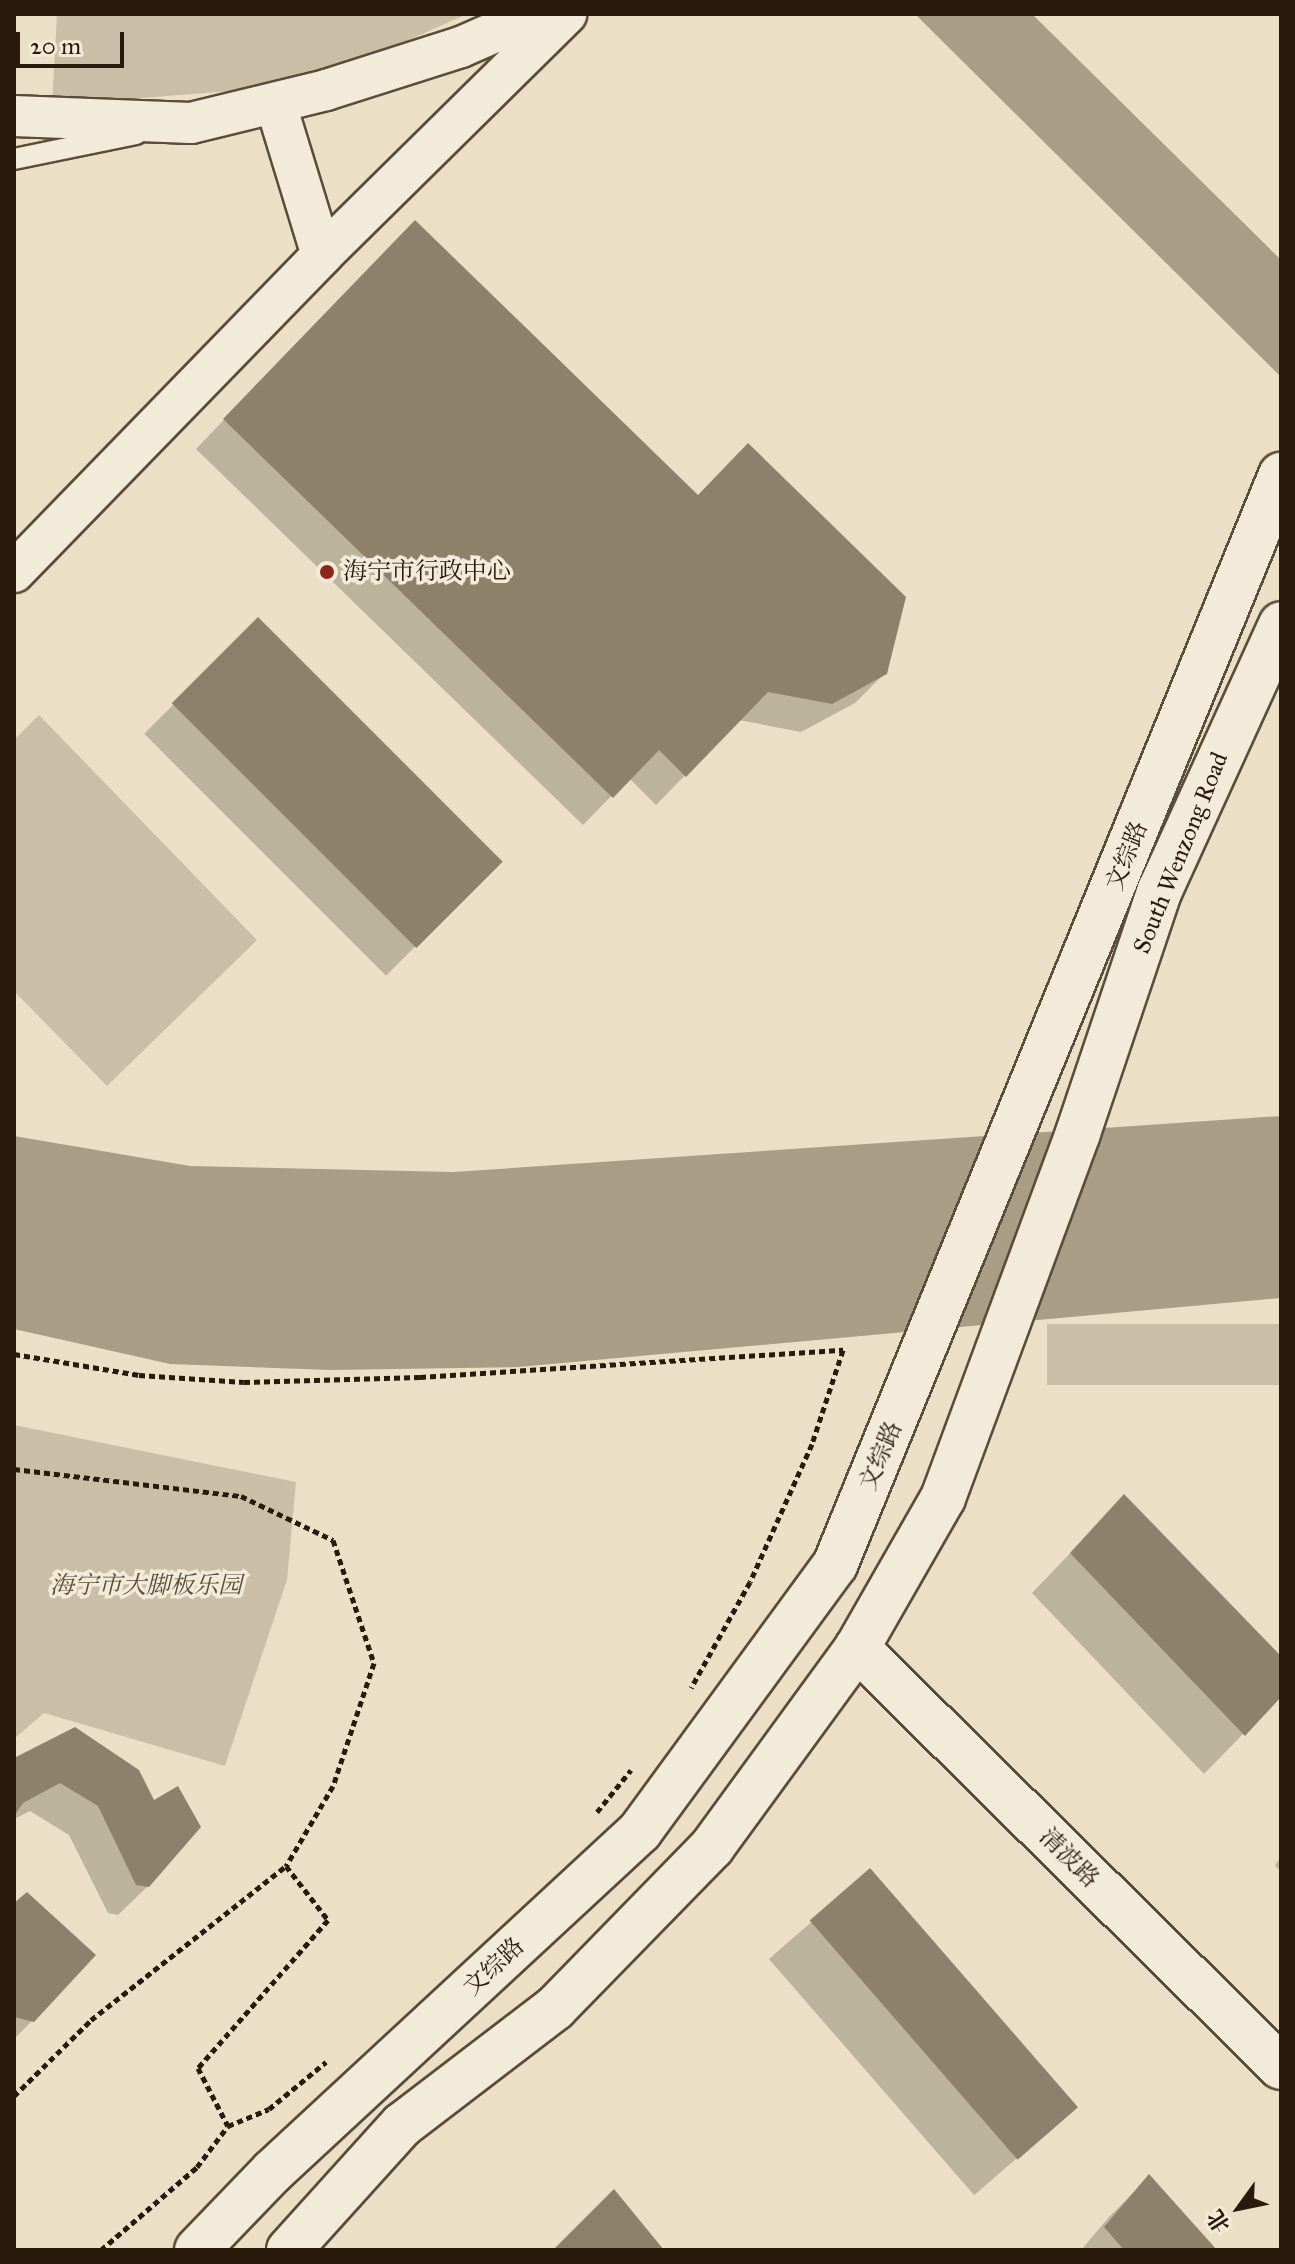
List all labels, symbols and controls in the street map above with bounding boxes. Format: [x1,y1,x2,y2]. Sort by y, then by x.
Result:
scale bar [20,16,128,66]
text: 20 m [30,31,81,61]
place label: 海宁市行政中心 [343,558,511,586]
marker: 海宁市行政中心 [318,563,336,581]
street label: South Wenzong Road [1127,748,1235,958]
street label: 文综路 [1100,817,1154,895]
street label: 文综路 [854,1417,908,1495]
park label: 海宁市大脚板乐园 [50,1572,242,1600]
street label: 清波路 [1033,1822,1105,1894]
street label: 文综路 [458,1932,530,2002]
north arrow [1199,2168,1279,2248]
text: 北 [1201,2205,1236,2238]

